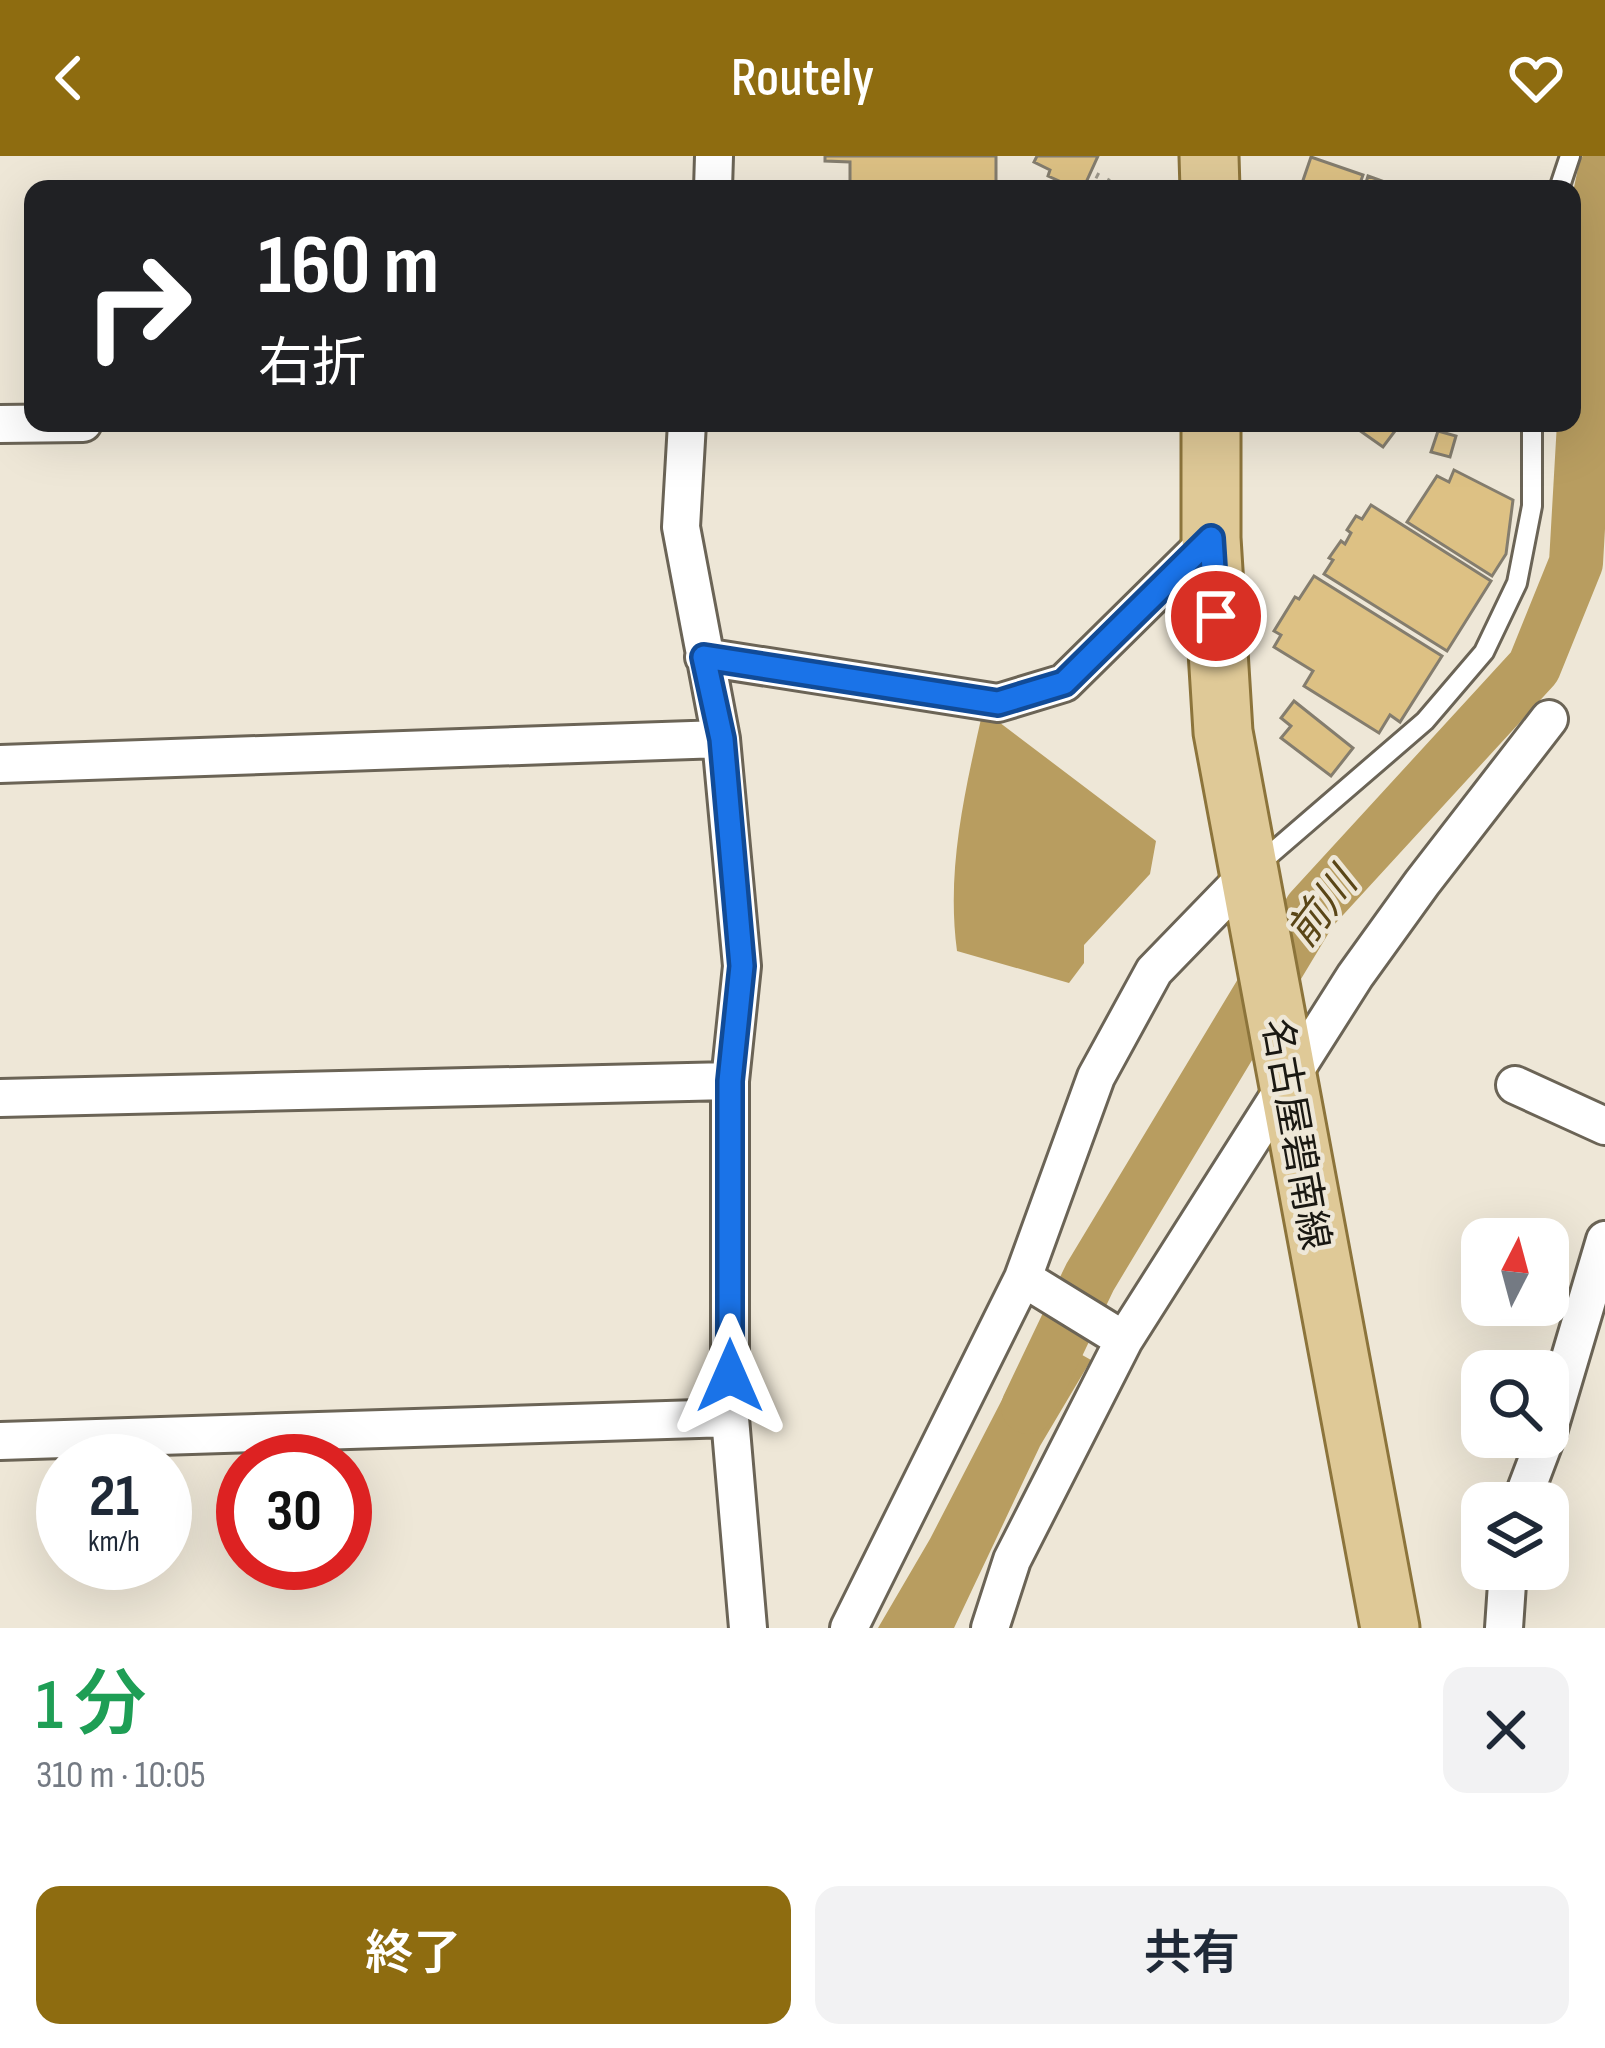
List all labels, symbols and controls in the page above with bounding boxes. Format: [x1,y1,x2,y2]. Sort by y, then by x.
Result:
icon: back [36,45,102,111]
icon: heart [1503,45,1569,111]
text: Routely [731,46,874,111]
text: 160 m [258,216,439,317]
icon: right [60,228,216,384]
text: 右折 [258,332,366,397]
pin [1165,565,1267,667]
icon: arrive [1183,583,1249,649]
water label: 前川 [1277,856,1371,957]
street label: 名古屋碧南線 [1251,1015,1338,1254]
north arrow [1461,1218,1569,1326]
map controls [1461,1218,1569,1590]
position arrow [667,1313,793,1439]
button: search [1461,1350,1569,1458]
speed limit sign: 30 [216,1434,372,1590]
text: 21 [89,1461,139,1533]
button: layers [1461,1482,1569,1590]
text: km/h [88,1524,140,1560]
text: 1 分 [36,1663,146,1750]
button: close [1443,1667,1569,1793]
text: 310 m · 10:05 [36,1752,206,1799]
button: 終了 [36,1886,791,2024]
button: 共有 [815,1886,1569,2024]

